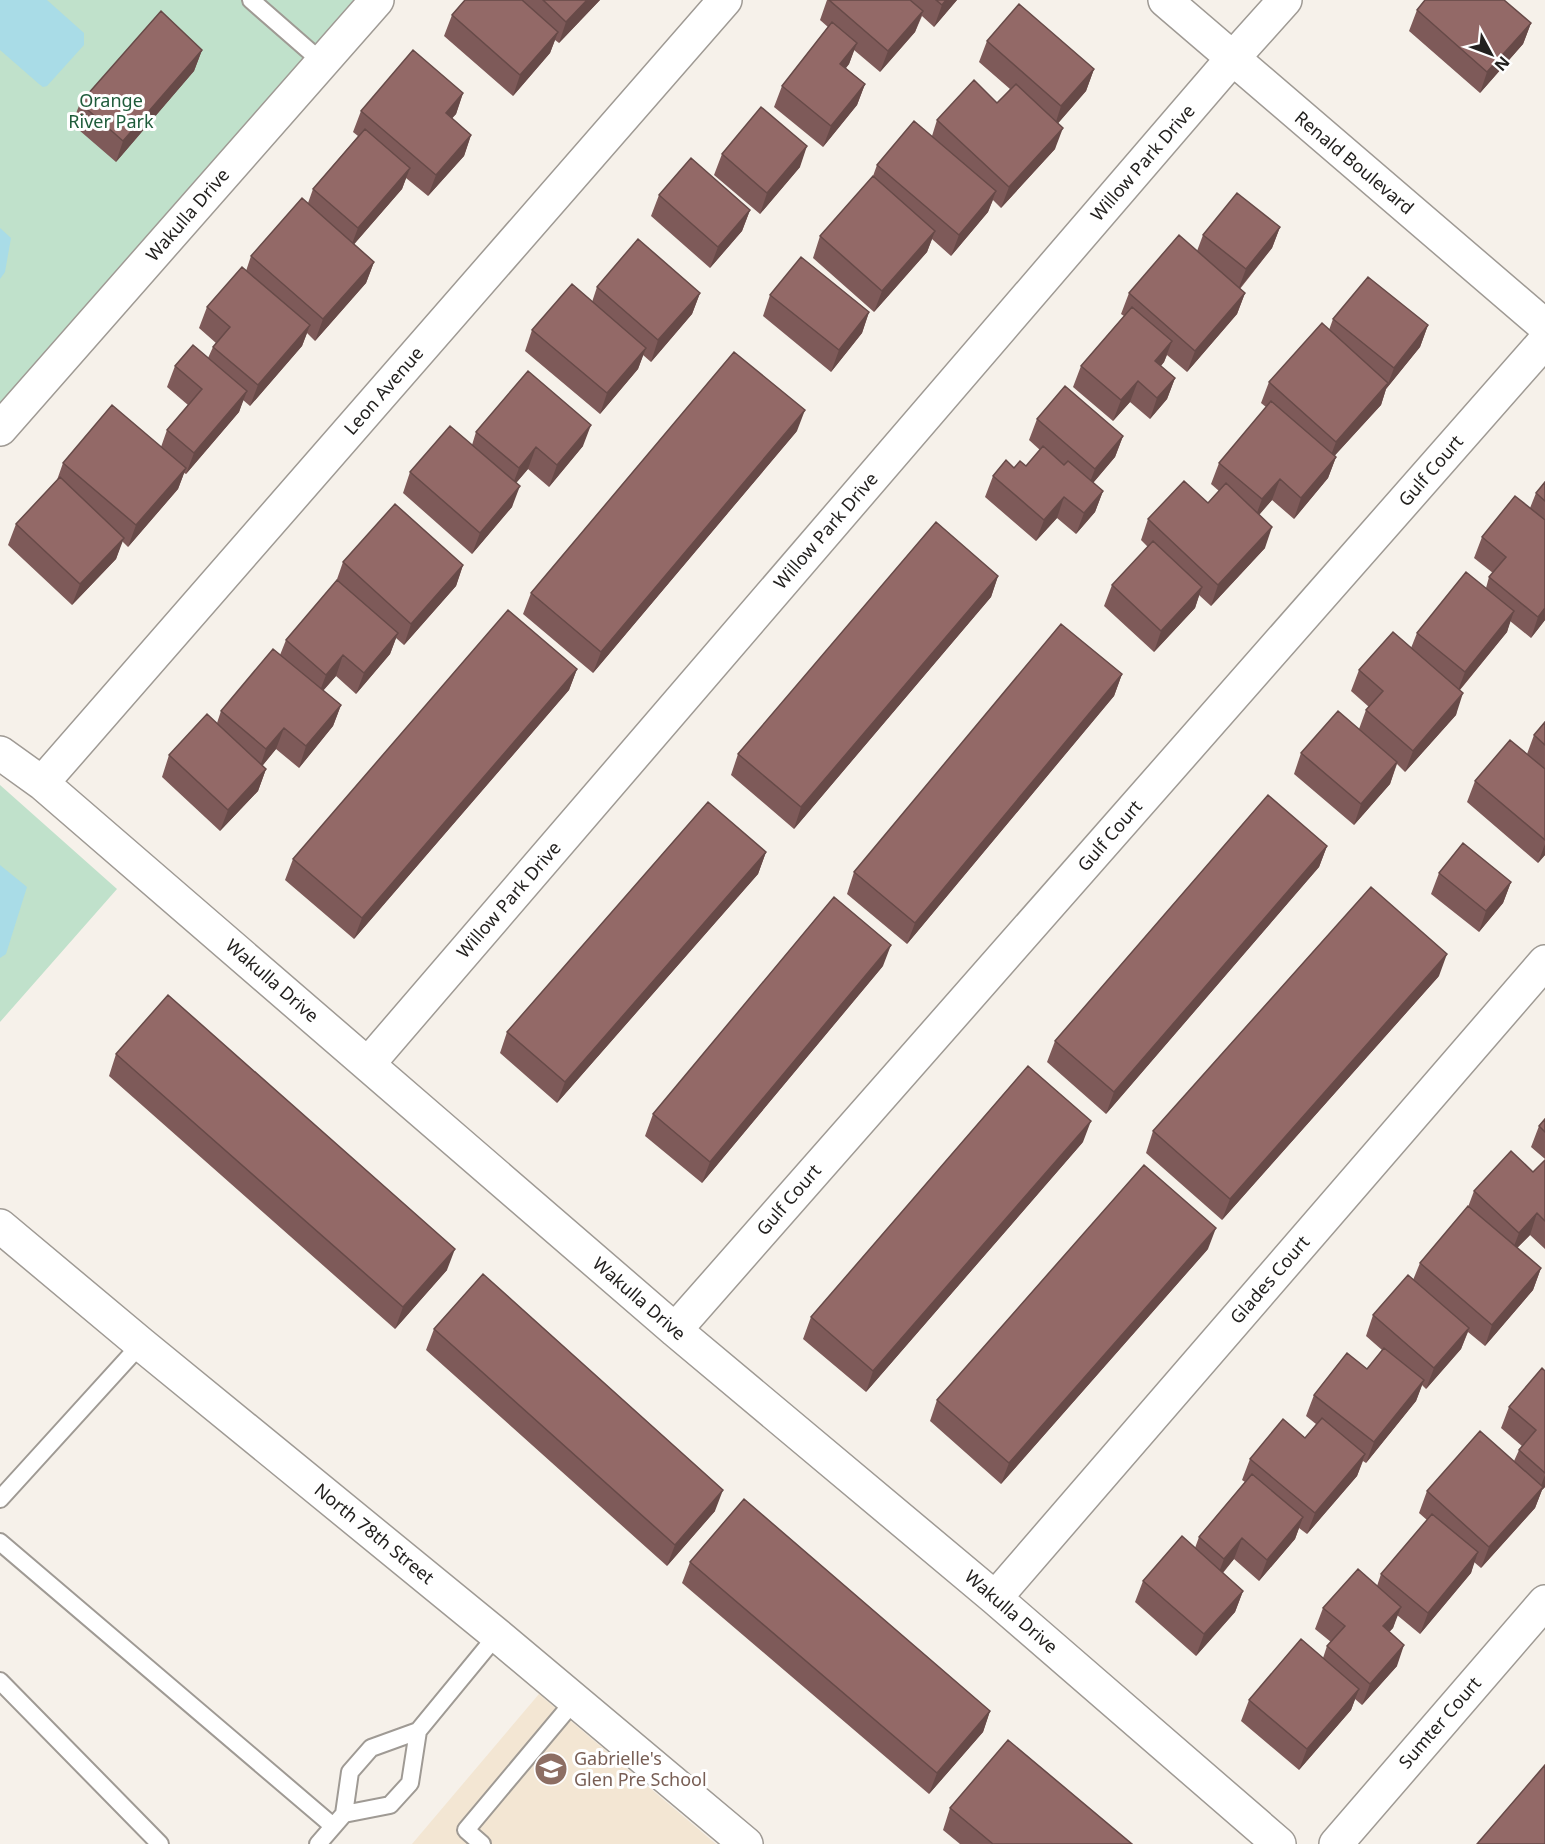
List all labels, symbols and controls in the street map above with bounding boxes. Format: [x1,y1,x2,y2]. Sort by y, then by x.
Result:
north arrow [1461,24,1521,84]
text: N [1490,52,1515,76]
park label: Orange River Park [68,88,154,133]
street label: Willow Park Drive [1085,99,1200,226]
street label: Renald Boulevard [1290,105,1419,219]
street label: Wakulla Drive [140,163,234,266]
street label: Leon Avenue [338,341,428,440]
street label: Gulf Court [1393,429,1468,511]
street label: Willow Park Drive [768,467,883,594]
street label: Gulf Court [1072,794,1147,876]
street label: Willow Park Drive [451,836,566,963]
street label: Wakulla Drive [221,933,324,1027]
street label: Gulf Court [751,1158,826,1240]
street label: Glades Court [1224,1230,1315,1329]
street label: Wakulla Drive [588,1251,691,1345]
street label: North 78th Street [310,1477,440,1589]
street label: Wakulla Drive [960,1564,1063,1658]
street label: Sumter Court [1393,1671,1486,1773]
place label: Gabrielle's Glen Pre School [574,1746,707,1791]
school or university icon: Gabrielle's Glen Pre School [533,1751,569,1787]

